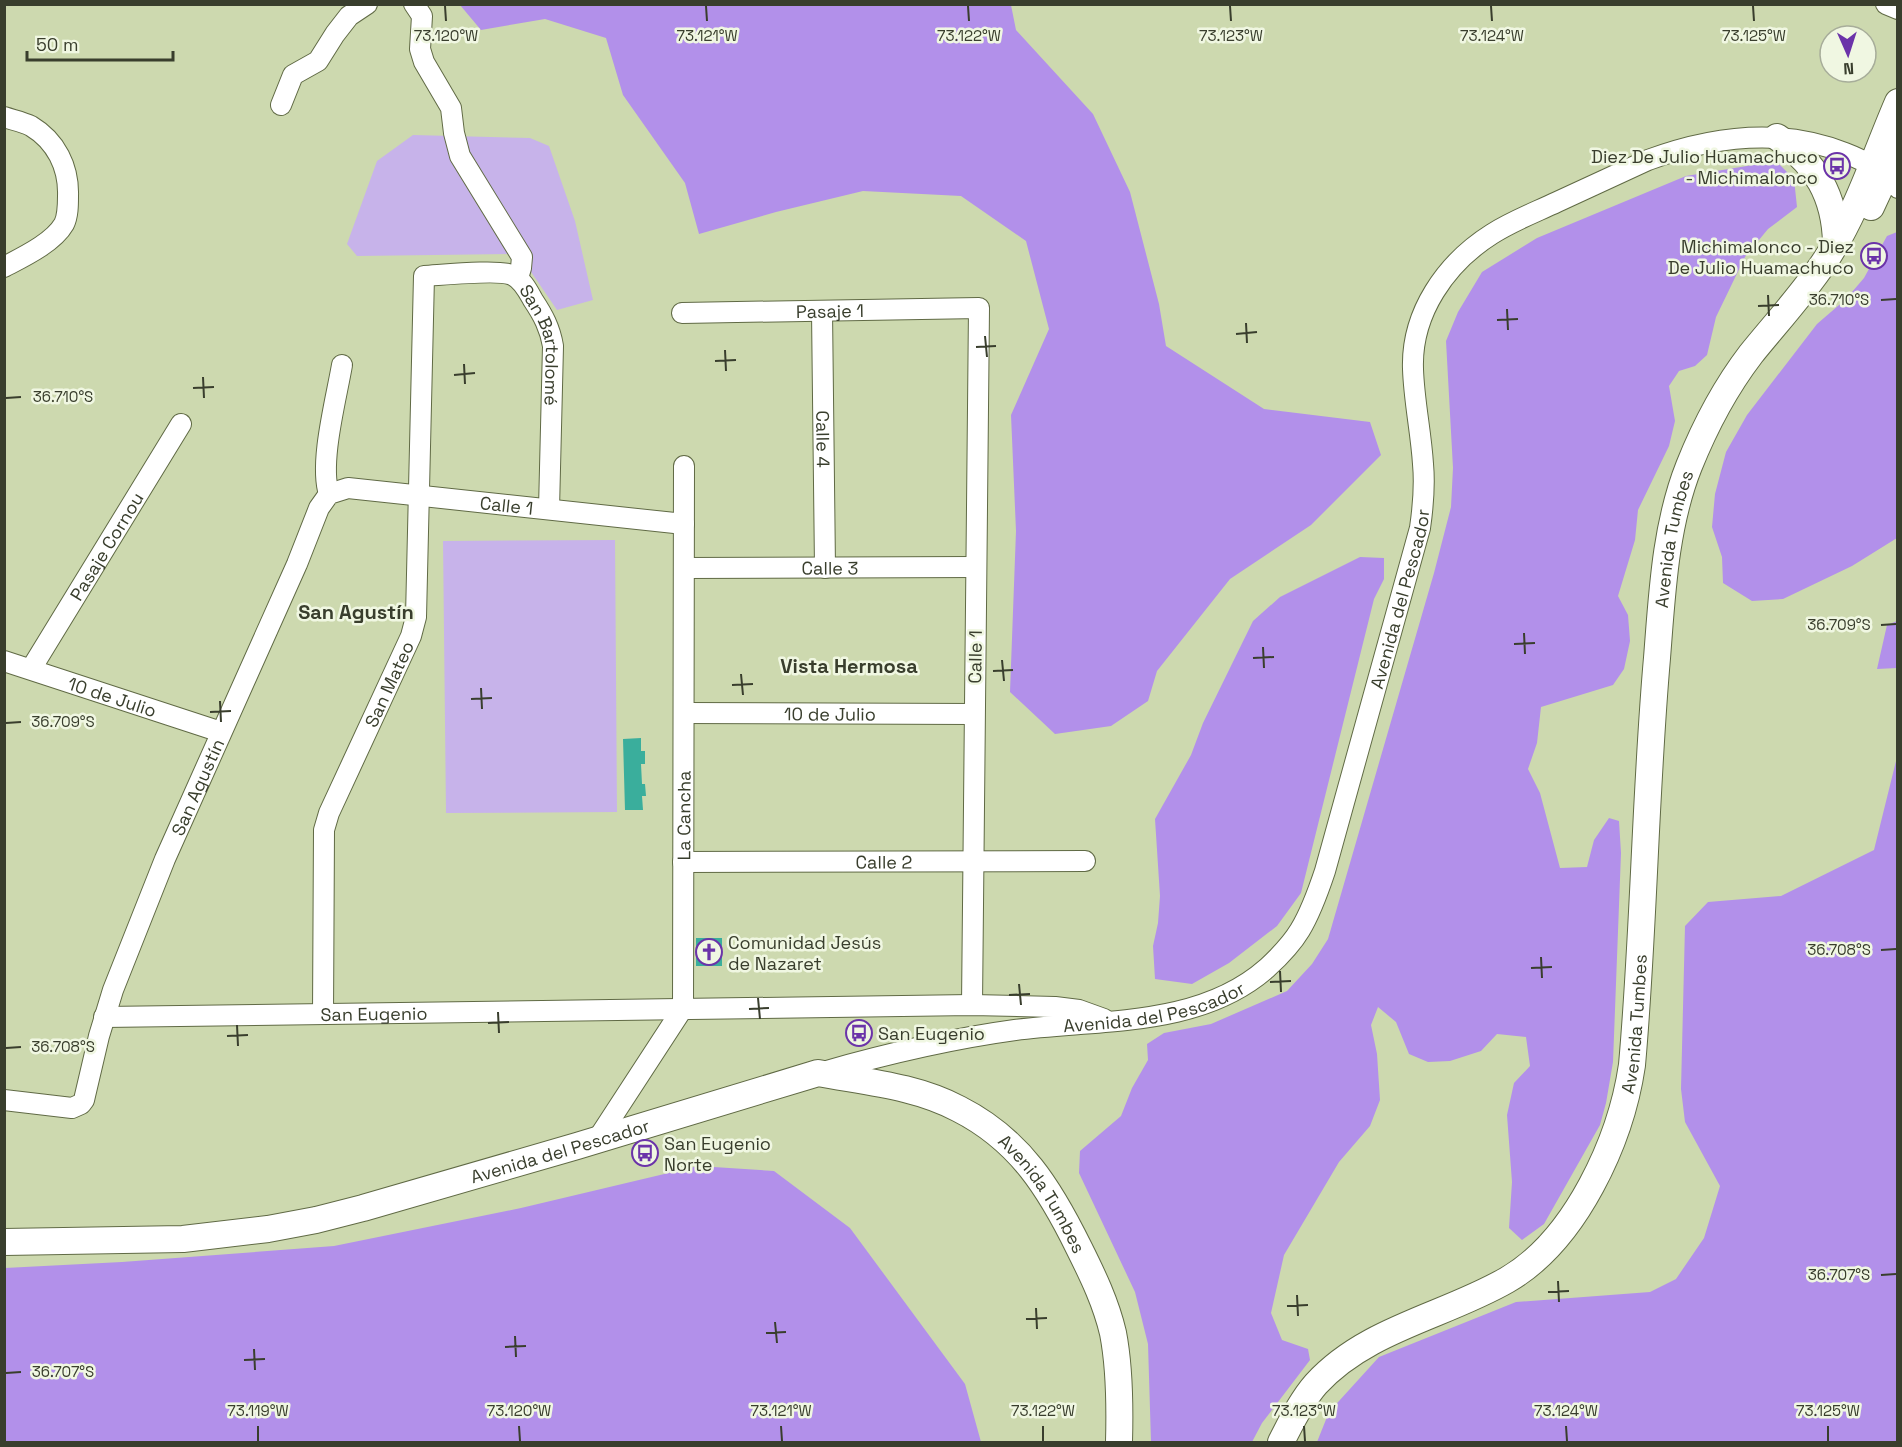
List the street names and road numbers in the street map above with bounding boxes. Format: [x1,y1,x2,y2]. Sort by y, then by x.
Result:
street label: San Bartolomé [515,280,565,406]
street label: Pasaje 1 [796,298,864,323]
street label: Calle 4 [812,410,835,468]
street label: Avenida Tumbes [1649,467,1698,609]
street label: Pasaje Cornou [64,488,148,605]
street label: Calle 1 [479,491,534,519]
street label: Avenida del Pescador [1365,508,1434,691]
street label: Calle 3 [801,556,859,579]
street label: Calle 1 [963,630,987,684]
street label: San Mateo [359,637,419,731]
street label: 10 de Julio [65,671,160,722]
street label: 10 de Julio [784,702,876,725]
street label: San Agustín [166,735,229,839]
street label: La Cancha [672,771,695,861]
street label: Calle 2 [856,850,912,873]
street label: Avenida Tumbes [1615,953,1651,1096]
street label: Avenida del Pescador [1062,976,1249,1037]
street label: San Eugenio [320,1001,428,1026]
street label: Avenida del Pescador [468,1113,652,1188]
street label: Avenida Tumbes [994,1129,1091,1257]

